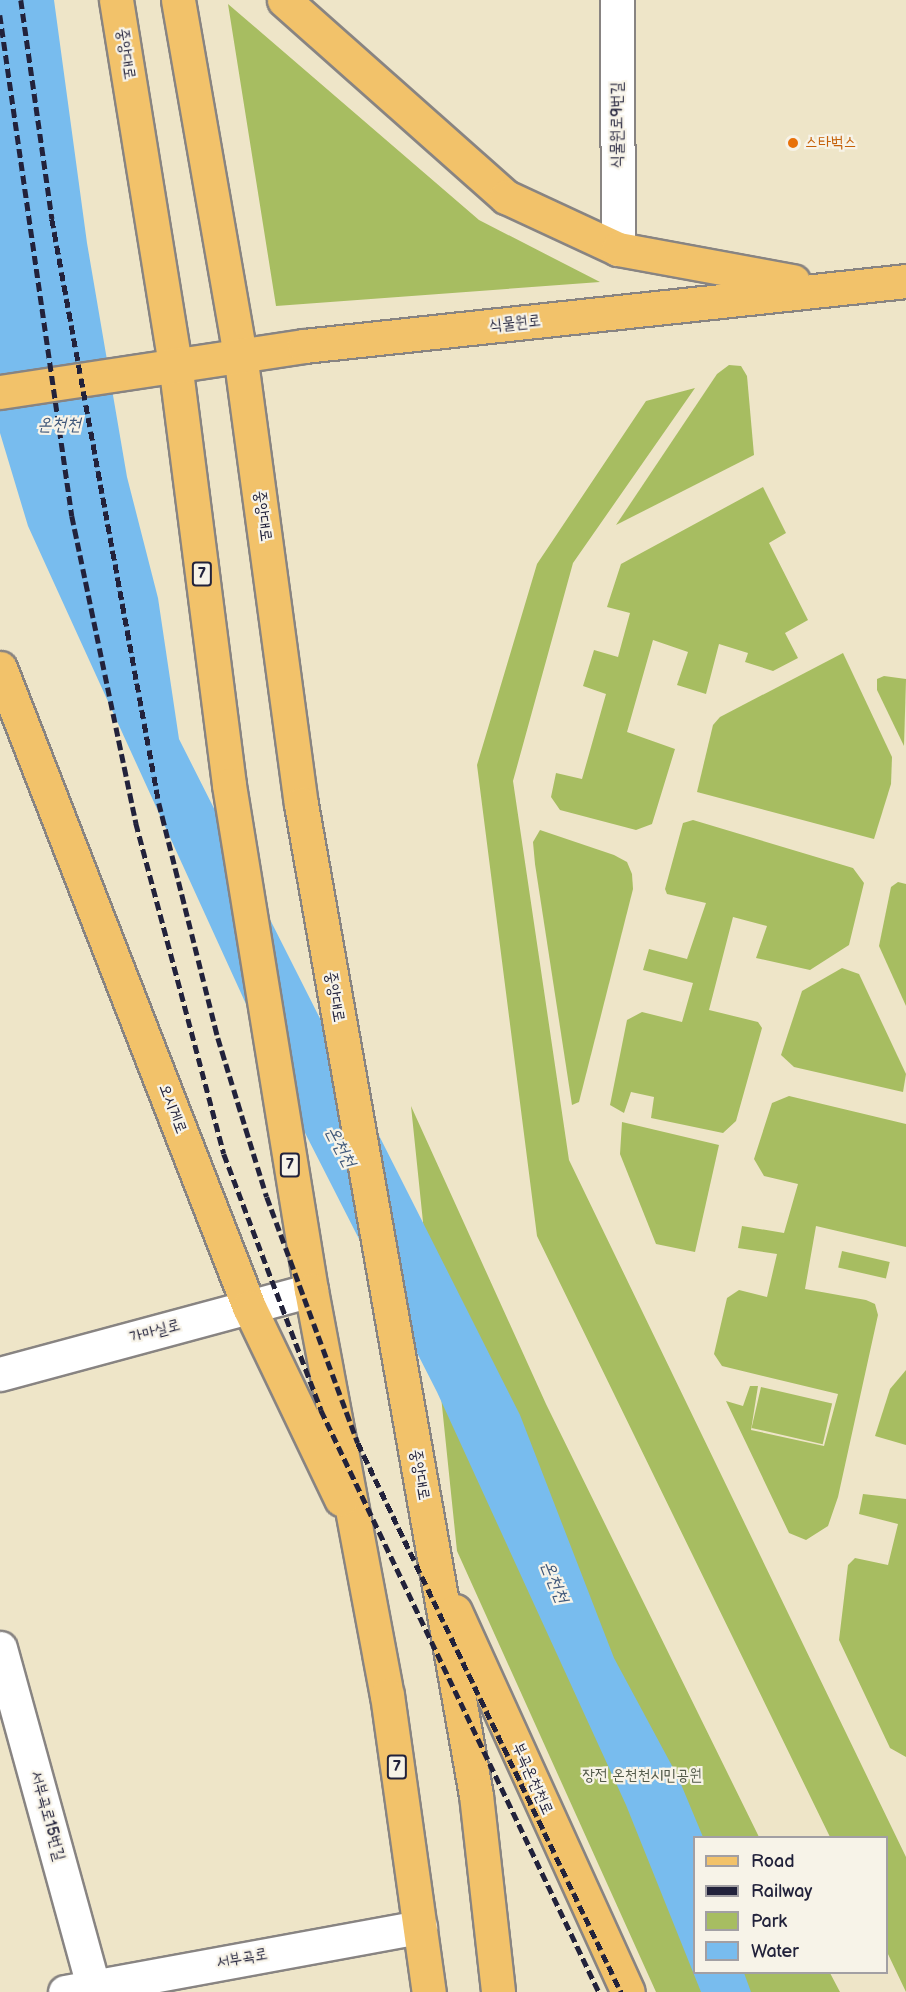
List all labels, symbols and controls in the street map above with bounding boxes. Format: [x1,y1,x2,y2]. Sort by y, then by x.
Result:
street label: 중앙대로 [111,27,139,81]
street label: 식물원로9번길 [608,82,628,168]
place label: 스타벅스 [805,133,856,153]
marker: 스타벅스 [786,136,800,150]
street label: 식물원로 [488,312,542,336]
water label: 온천천 [37,414,81,436]
street label: 중앙대로 [249,489,275,543]
road number: 7 [192,562,212,586]
street label: 중앙대로 [320,970,348,1024]
street label: 오시게로 [154,1082,190,1136]
water label: 온천천 [320,1123,360,1171]
road number: 7 [280,1153,300,1177]
street label: 가마실로 [128,1316,182,1348]
street label: 중앙대로 [405,1448,433,1502]
water label: 온천천 [536,1558,572,1606]
street label: 부곡온천천로 [508,1740,556,1818]
road number: 7 [386,1755,408,1779]
park label: 장전 온천천시민공원 [582,1766,702,1786]
street label: 서부곡로15번길 [26,1769,68,1863]
legend [693,1836,888,1974]
text: Road [751,1851,795,1872]
text: Railway [751,1881,813,1902]
text: Park [751,1911,787,1932]
text: Water [751,1941,799,1962]
street label: 서부곡로 [215,1945,269,1973]

